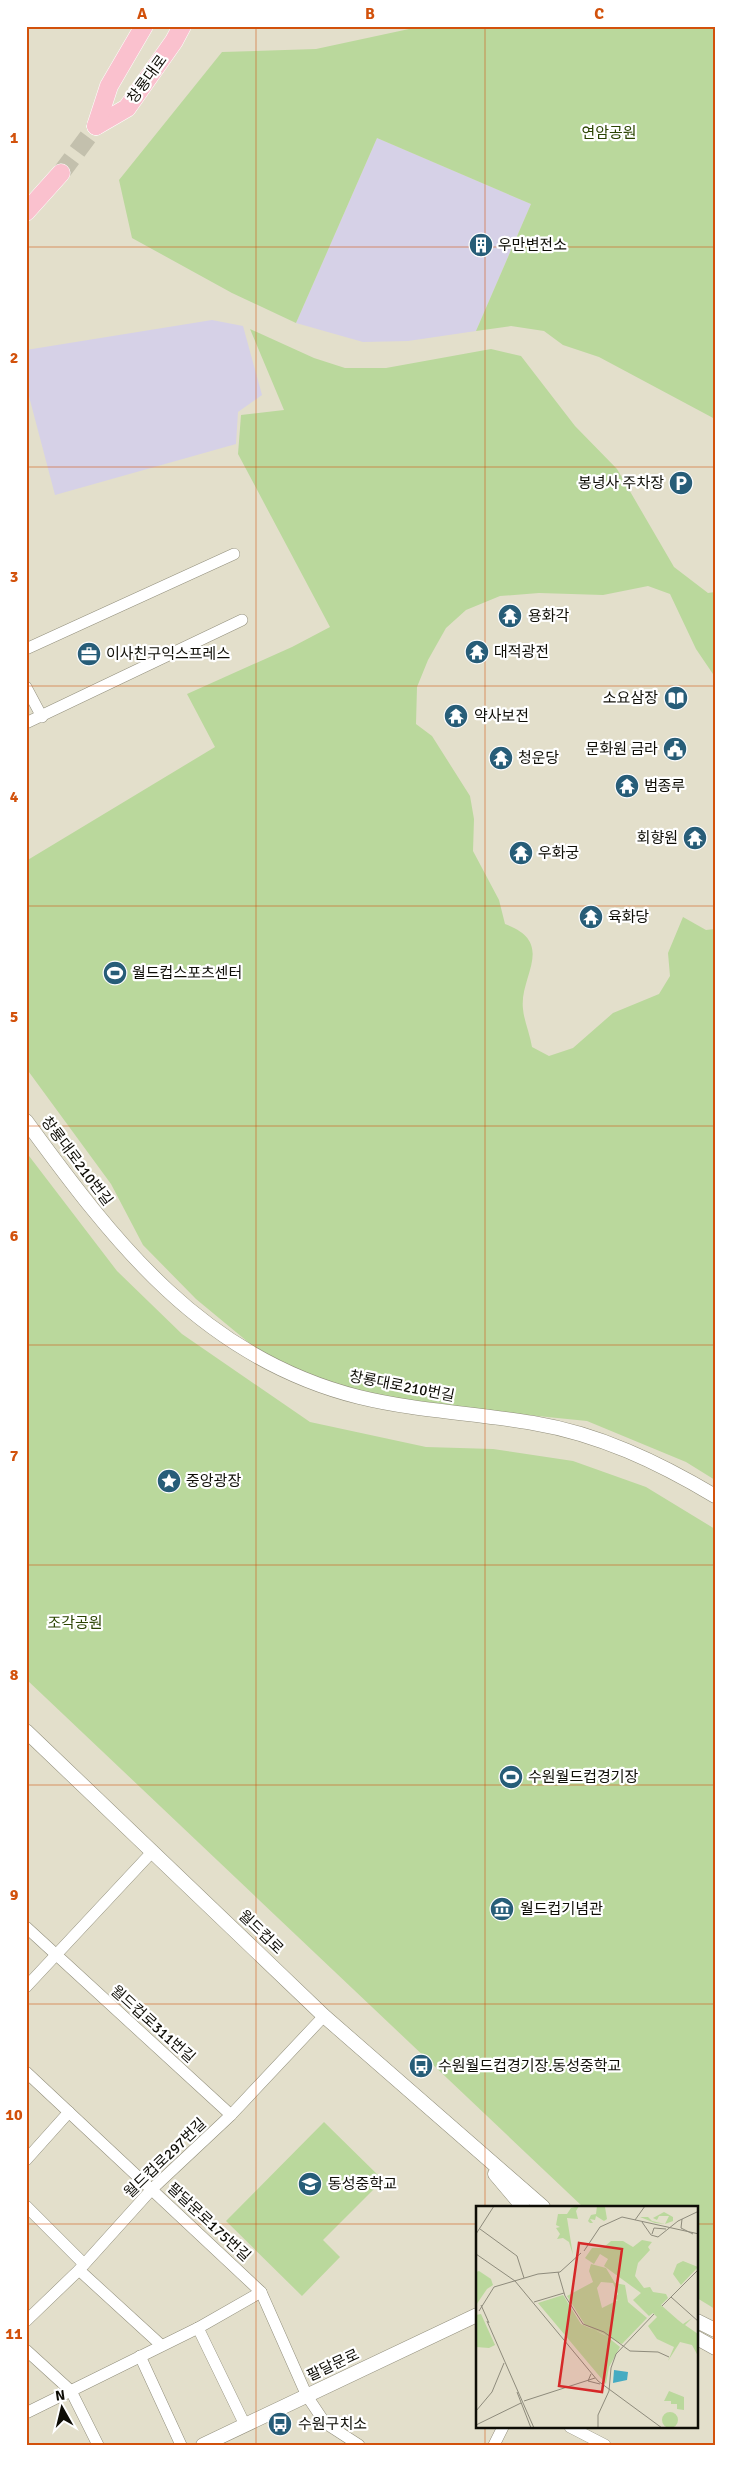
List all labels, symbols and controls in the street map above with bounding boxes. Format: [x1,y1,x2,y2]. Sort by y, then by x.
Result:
text: A [137,4,148,24]
text: B [365,4,375,24]
text: C [594,4,604,24]
street label: 창룡대로 [123,51,171,107]
park label: 연암공원 [581,124,637,142]
text: 1 [10,128,19,148]
building icon: 우만변전소 [468,232,494,258]
place label: 우만변전소 [498,236,567,254]
text: 2 [10,348,18,368]
parking icon: 봉녕사 주차장 [668,470,694,496]
place label: 봉녕사 주차장 [578,474,664,492]
text: 3 [10,567,18,587]
temple icon: 용화각 [497,603,523,629]
place label: 용화각 [528,607,570,625]
temple icon: 대적광전 [464,639,490,665]
office icon: 이사친구익스프레스 [76,641,102,667]
place label: 대적광전 [494,643,549,661]
place label: 이사친구익스프레스 [106,645,230,663]
library icon: 소요삼장 [663,685,689,711]
place label: 소요삼장 [603,689,658,707]
temple icon: 약사보전 [443,703,469,729]
place label: 약사보전 [474,707,529,725]
public building icon: 문화원 금라 [662,736,688,762]
place label: 문화원 금라 [586,740,658,758]
temple icon: 청운당 [488,745,514,771]
place label: 청운당 [518,749,560,767]
temple icon: 범종루 [614,773,640,799]
place label: 범종루 [644,777,685,795]
text: 4 [10,787,19,807]
temple icon: 회향원 [682,825,708,851]
place label: 회향원 [637,829,678,847]
temple icon: 우화궁 [508,840,534,866]
place label: 우화궁 [538,844,579,862]
temple icon: 육화당 [578,904,604,930]
place label: 육화당 [608,908,650,926]
sports icon: 월드컵스포츠센터 [102,960,128,986]
place label: 월드컵스포츠센터 [132,964,242,982]
text: 5 [10,1007,18,1027]
street label: 창룡대로210번길 [38,1113,116,1209]
text: 6 [10,1226,19,1246]
street label: 창룡대로210번길 [348,1367,456,1405]
text: 7 [10,1446,19,1466]
place icon: 중앙광장 [156,1468,182,1494]
place label: 중앙광장 [186,1472,241,1490]
park label: 조각공원 [47,1614,103,1632]
text: 8 [10,1665,19,1685]
sports icon: 수원월드컵경기장 [498,1764,524,1790]
place label: 수원월드컵경기장 [528,1768,639,1786]
text: 9 [10,1885,19,1905]
museum icon: 월드컵기념관 [489,1896,515,1922]
place label: 월드컵기념관 [520,1900,603,1918]
street label: 월드컵로 [235,1906,287,1958]
street label: 월드컵로311번길 [107,1981,199,2067]
bus stop icon: 수원월드컵경기장.동성중학교 [408,2053,434,2079]
place label: 수원월드컵경기장.동성중학교 [438,2057,621,2075]
text: 10 [5,2105,23,2125]
street label: 월드컵로297번길 [120,2114,210,2202]
school or university icon: 동성중학교 [297,2171,323,2197]
place label: 동성중학교 [328,2175,397,2193]
street label: 팔달문로175번길 [164,2179,254,2265]
inset map [476,2206,698,2428]
text: 11 [5,2324,23,2344]
street label: 팔달문로 [304,2345,362,2385]
north arrow [38,2384,88,2434]
text: N [54,2387,66,2405]
bus stop icon: 수원구치소 [267,2411,293,2437]
place label: 수원구치소 [298,2415,367,2433]

